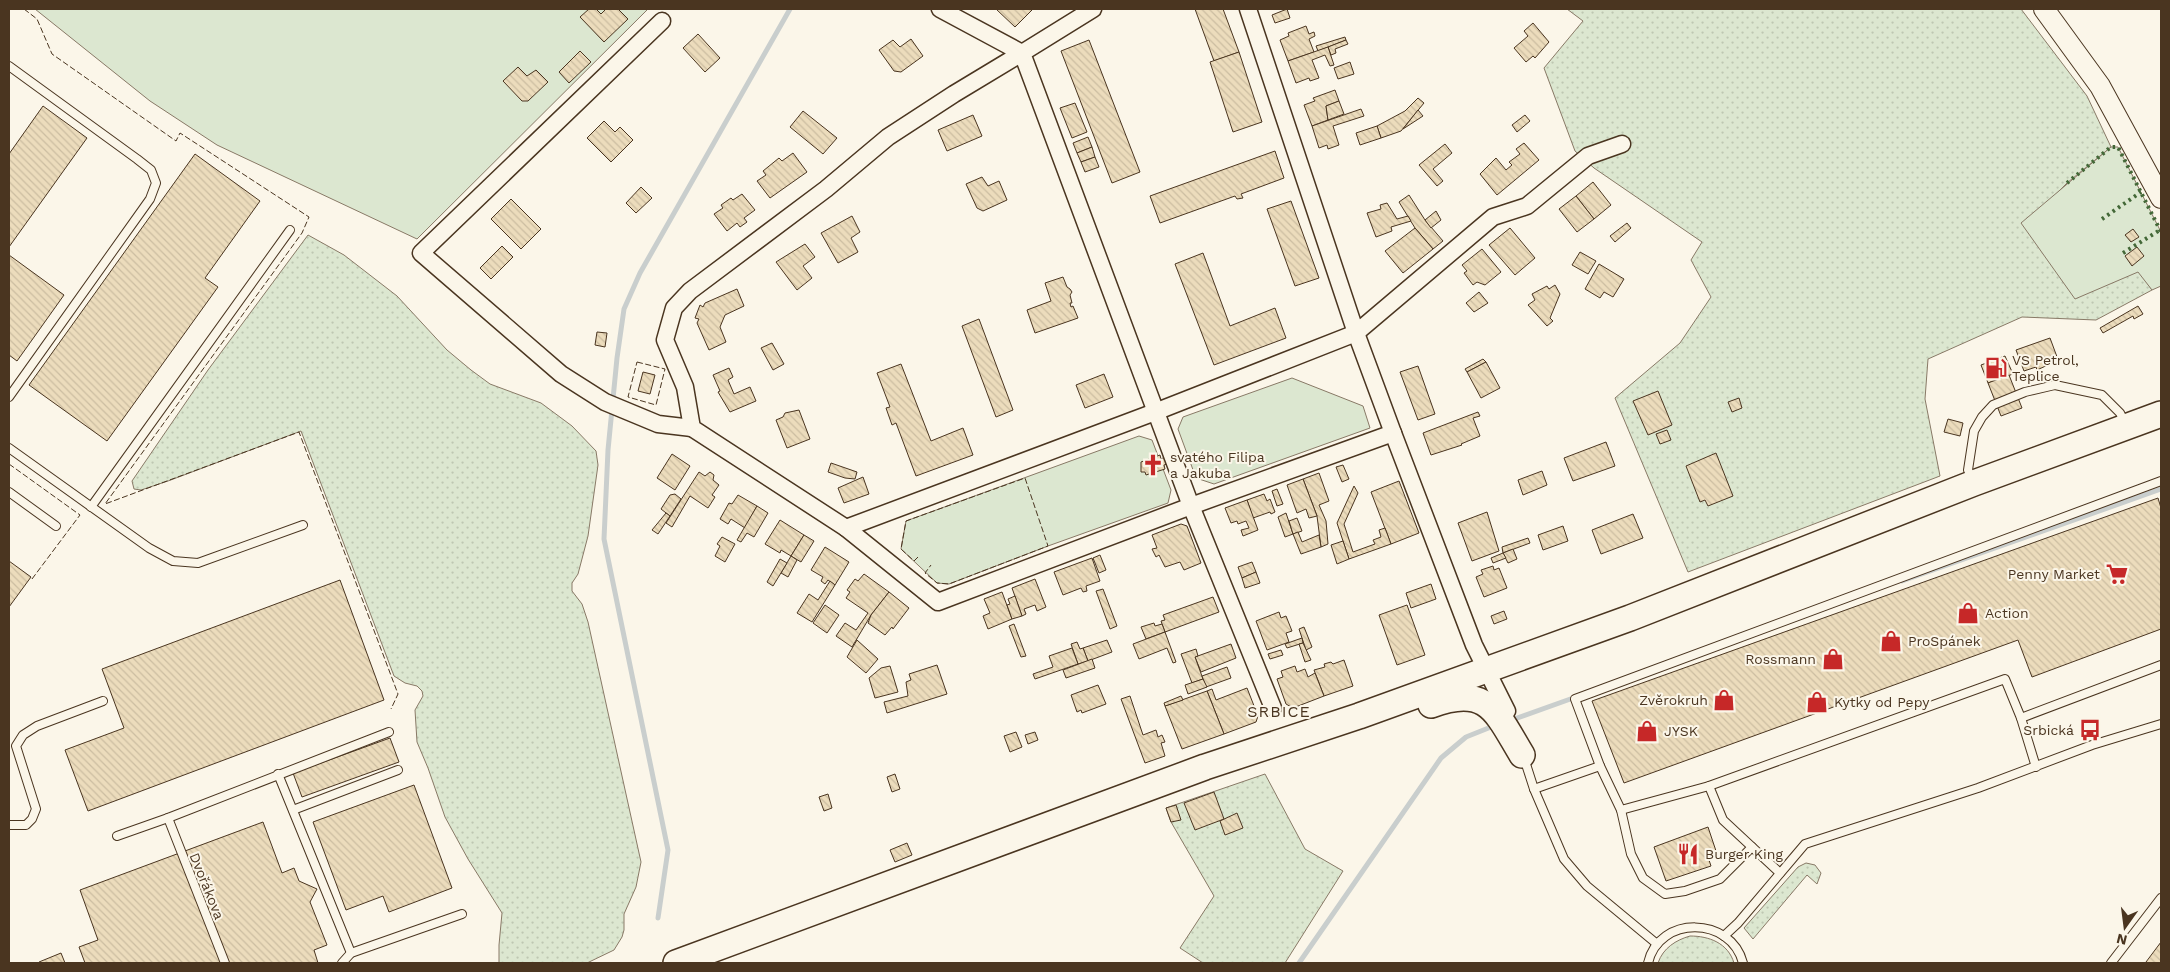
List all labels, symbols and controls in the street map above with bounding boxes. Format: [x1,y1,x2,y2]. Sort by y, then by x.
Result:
place label: VS Petrol, Teplice [2012,352,2079,384]
fuel station icon: VS Petrol, Teplice [1983,355,2009,381]
place label: svatého Filipa a Jakuba [1170,449,1265,481]
church icon: svatého Filipa a Jakuba [1140,452,1166,478]
supermarket icon: Penny Market [2104,561,2130,587]
place label: Penny Market [2008,566,2100,582]
shop icon: Action [1955,600,1981,626]
place label: Action [1985,605,2029,621]
shop icon: ProSpánek [1878,628,1904,654]
place label: ProSpánek [1908,633,1981,649]
shop icon: Rossmann [1820,646,1846,672]
place label: Rossmann [1745,651,1816,667]
shop icon: Zvěrokruh [1711,687,1737,713]
shop icon: Kytky od Pepy [1804,689,1830,715]
place label: Zvěrokruh [1639,692,1708,708]
place label: Kytky od Pepy [1834,694,1930,710]
district label: SRBICE [1247,702,1311,721]
bus stop icon: Srbická [2077,717,2103,743]
shop icon: JYSK [1634,718,1660,744]
place label: Srbická [2023,722,2074,738]
place label: JYSK [1664,723,1698,739]
restaurant icon: Burger King [1675,841,1701,867]
place label: Burger King [1705,846,1783,862]
street label: Dvořákova [186,850,228,922]
north arrow [2100,902,2150,952]
text: N [2115,931,2129,949]

